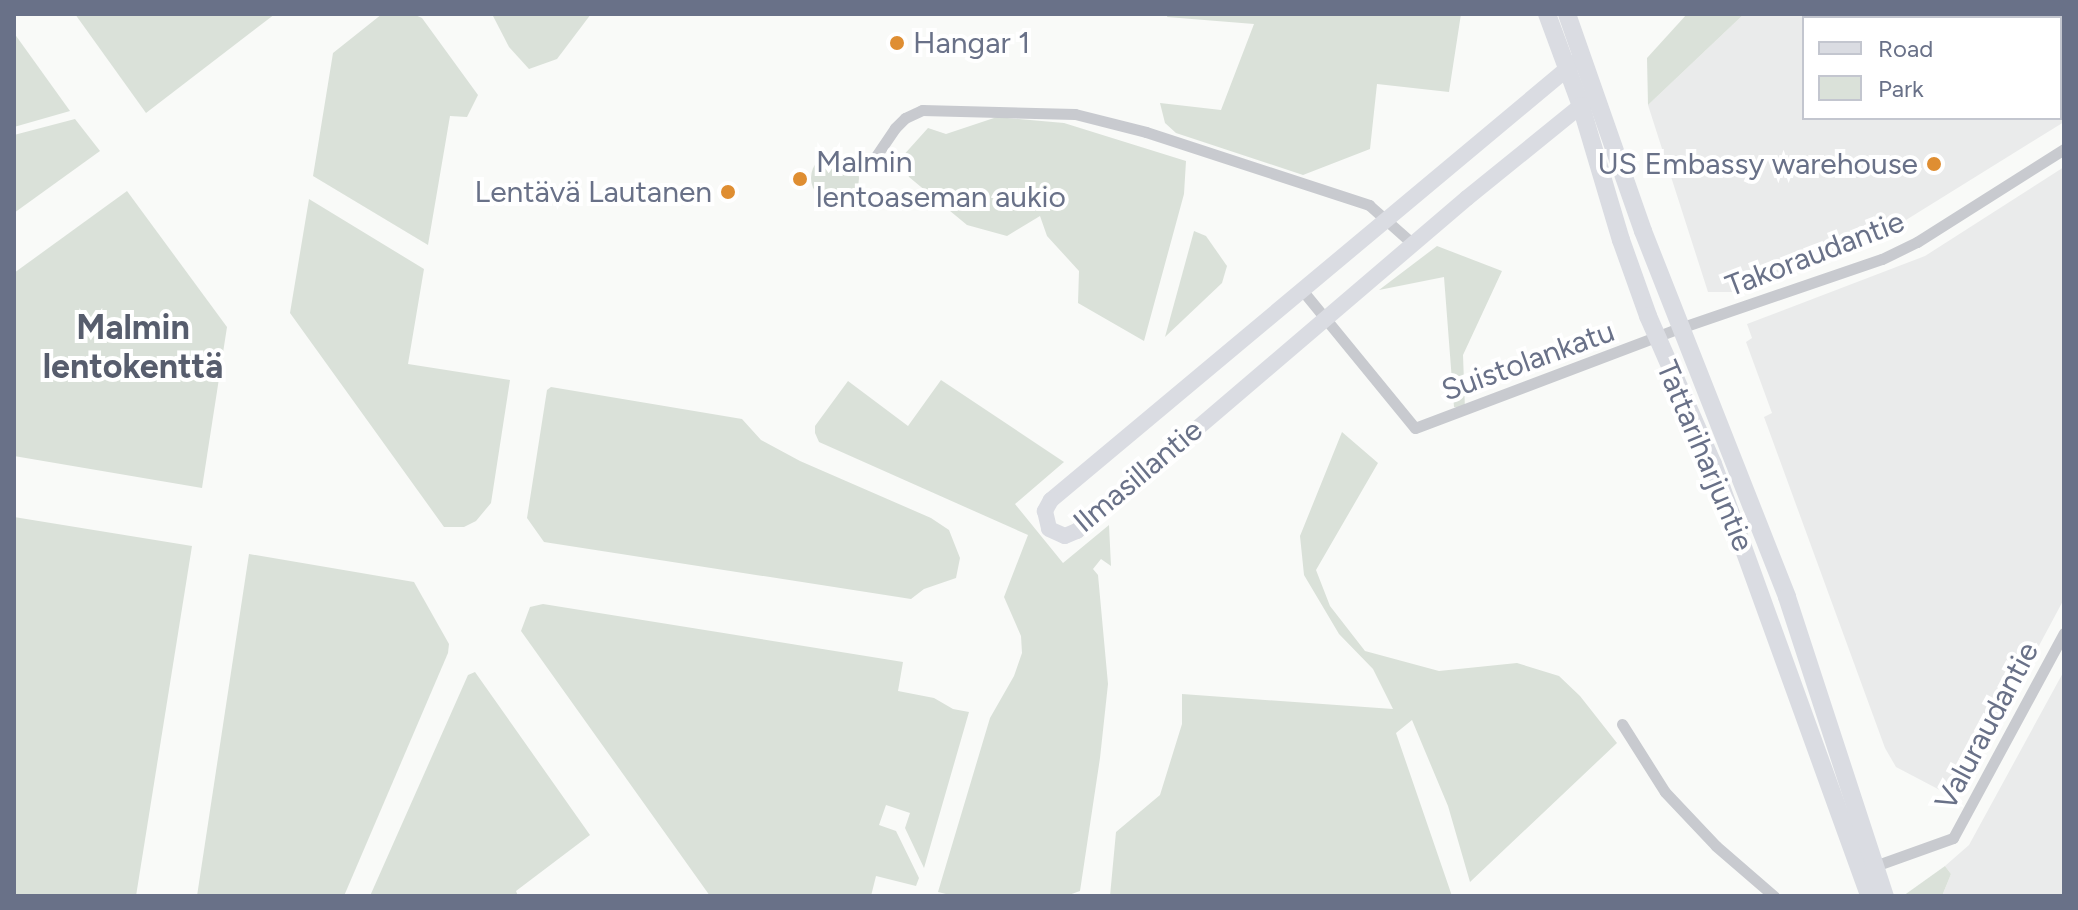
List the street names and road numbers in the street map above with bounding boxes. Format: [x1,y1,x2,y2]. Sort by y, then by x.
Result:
street label: Takoraudantie [1721,203,1909,305]
street label: Suistolankatu [1437,313,1619,409]
street label: Tattariharjuntie [1649,355,1761,557]
street label: Ilmasillantie [1067,412,1209,540]
street label: Valuraudantie [1928,636,2046,816]

